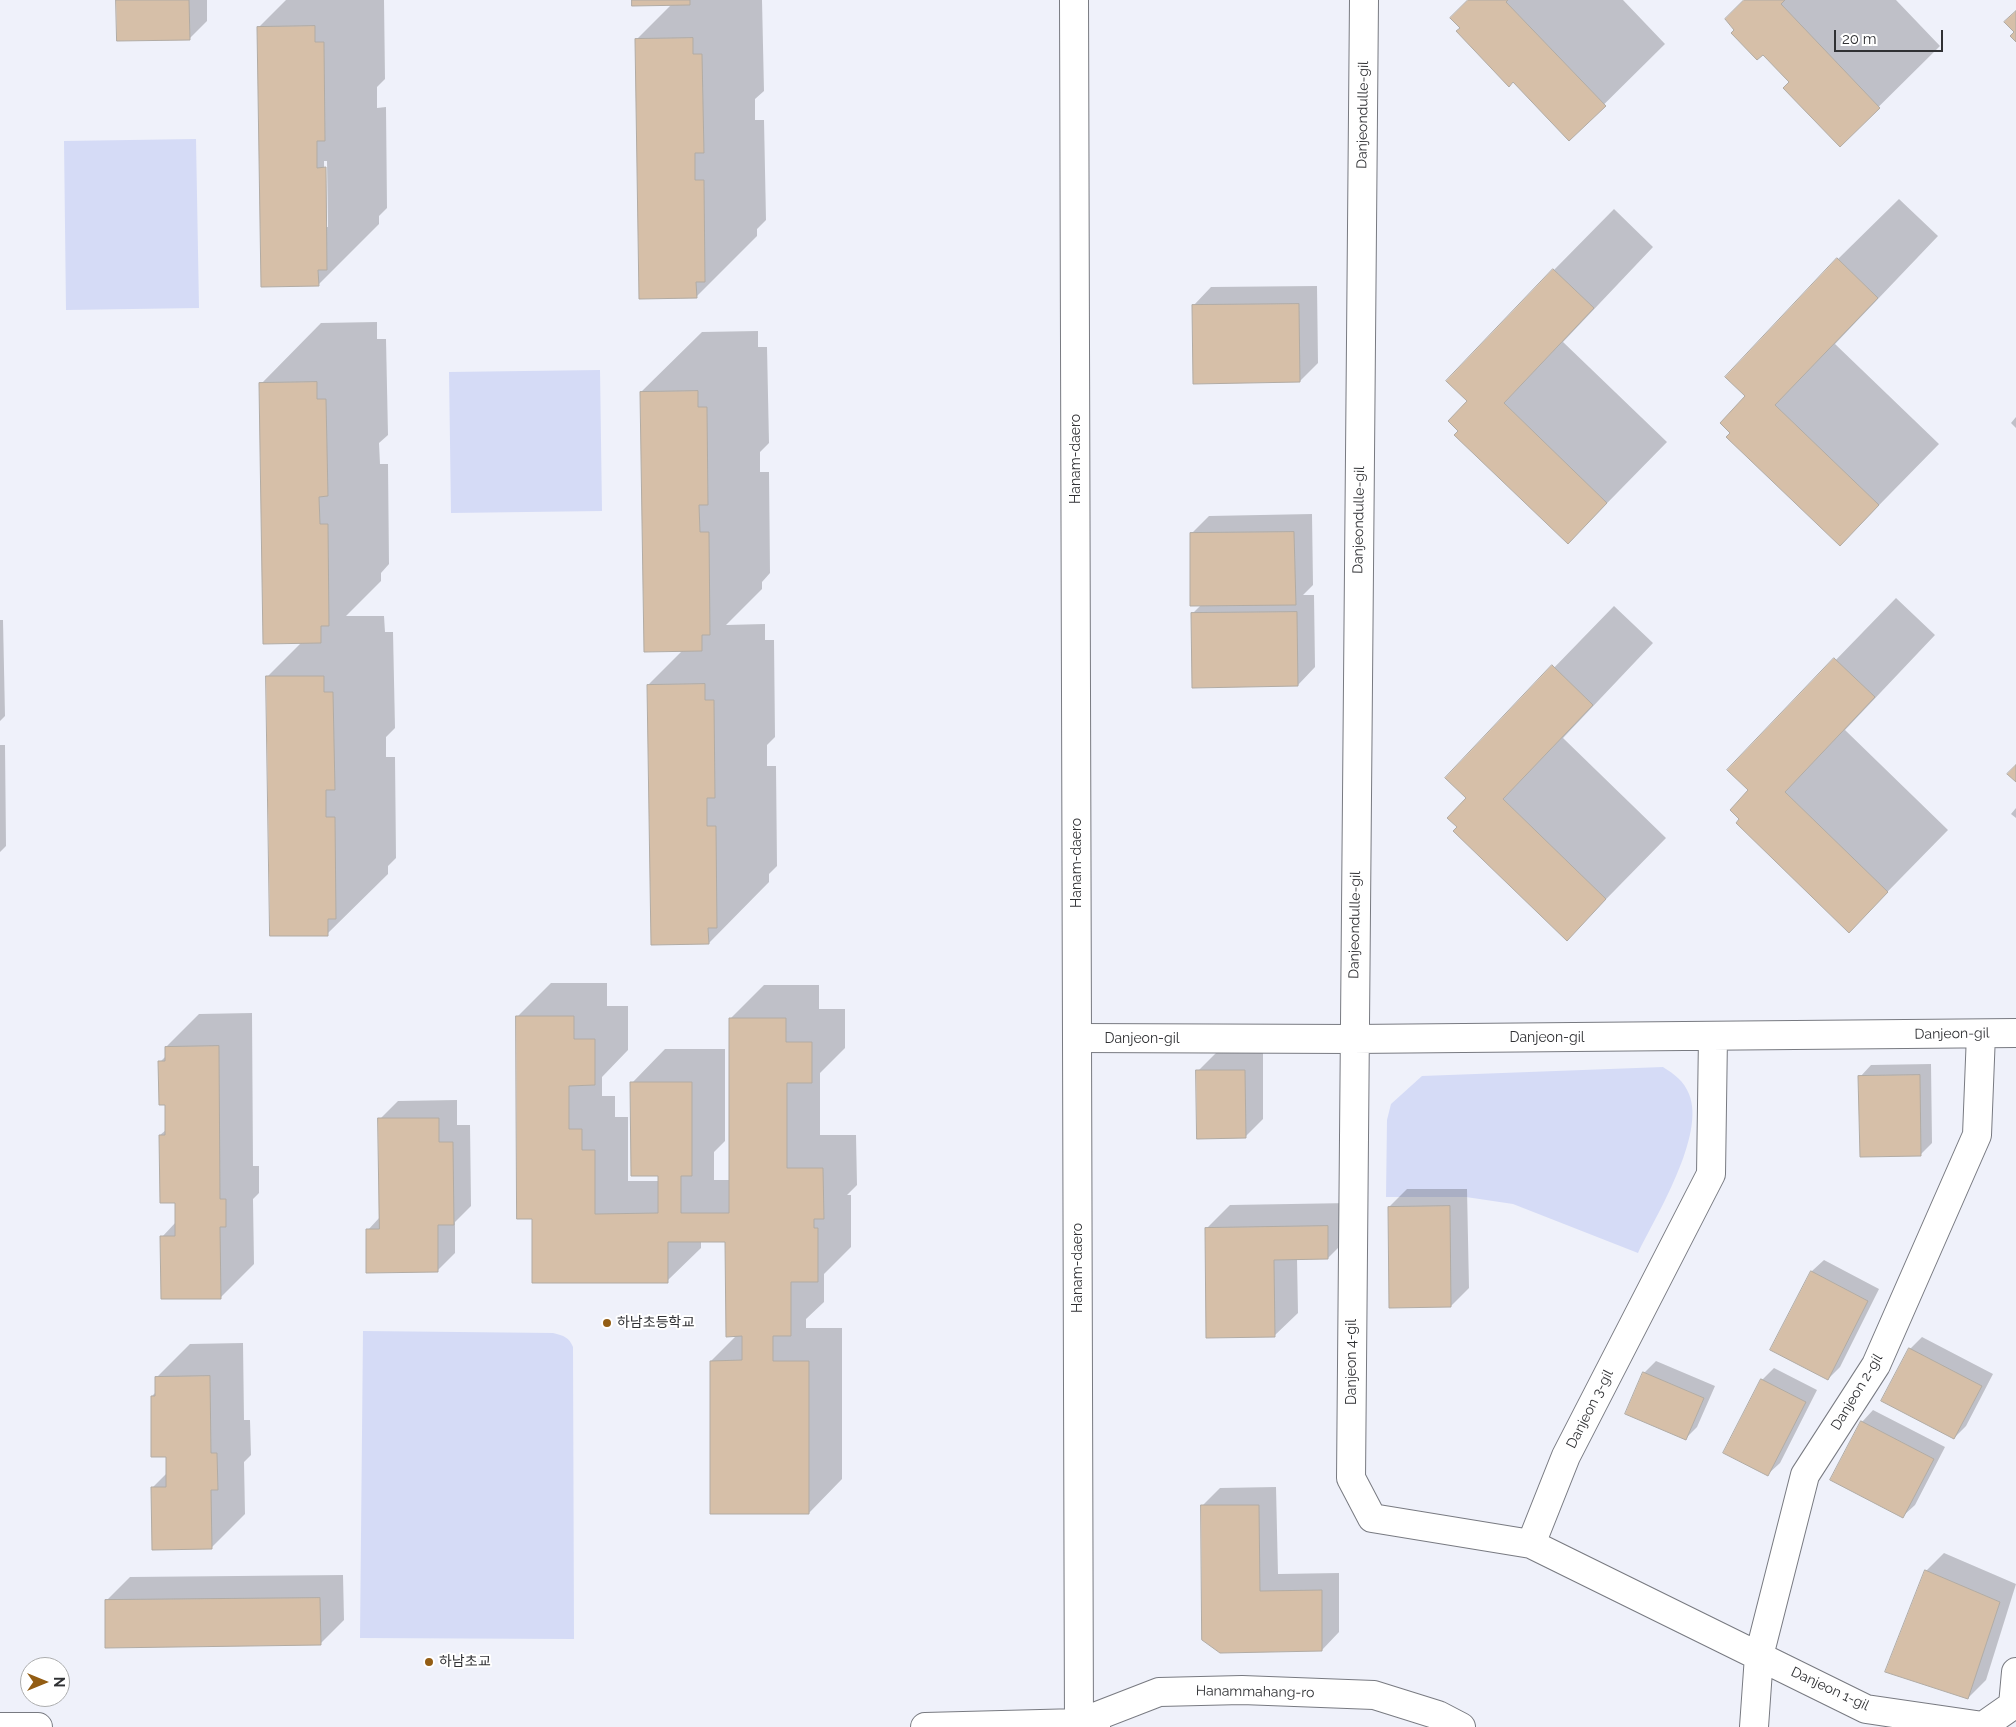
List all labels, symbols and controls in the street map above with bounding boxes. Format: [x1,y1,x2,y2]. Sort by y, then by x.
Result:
scale bar [1836,20,1945,52]
text: 20 m [1842,30,1877,48]
street label: Danjeondulle-gil [1354,61,1372,169]
street label: Hanam-daero [1068,414,1084,504]
street label: Danjeondulle-gil [1350,466,1368,574]
street label: Hanam-daero [1069,818,1085,908]
street label: Danjeondulle-gil [1346,871,1364,979]
street label: Danjeon-gil [1914,1025,1990,1043]
street label: Danjeon-gil [1509,1030,1585,1046]
street label: Danjeon-gil [1104,1031,1180,1047]
street label: Hanam-daero [1070,1223,1086,1313]
place label: 하남초등학교 [617,1315,694,1331]
marker: 하남초등학교 [601,1317,613,1329]
street label: Danjeon 4-gil [1344,1319,1360,1405]
street label: Danjeon 2-gil [1828,1351,1886,1433]
street label: Danjeon 3-gil [1563,1367,1617,1451]
place label: 하남초교 [439,1654,491,1670]
marker: 하남초교 [423,1656,435,1668]
north arrow [20,1657,70,1707]
street label: Danjeon 1-gil [1788,1664,1872,1714]
text: N [51,1677,67,1687]
street label: Hanammahang-ro [1196,1683,1314,1701]

